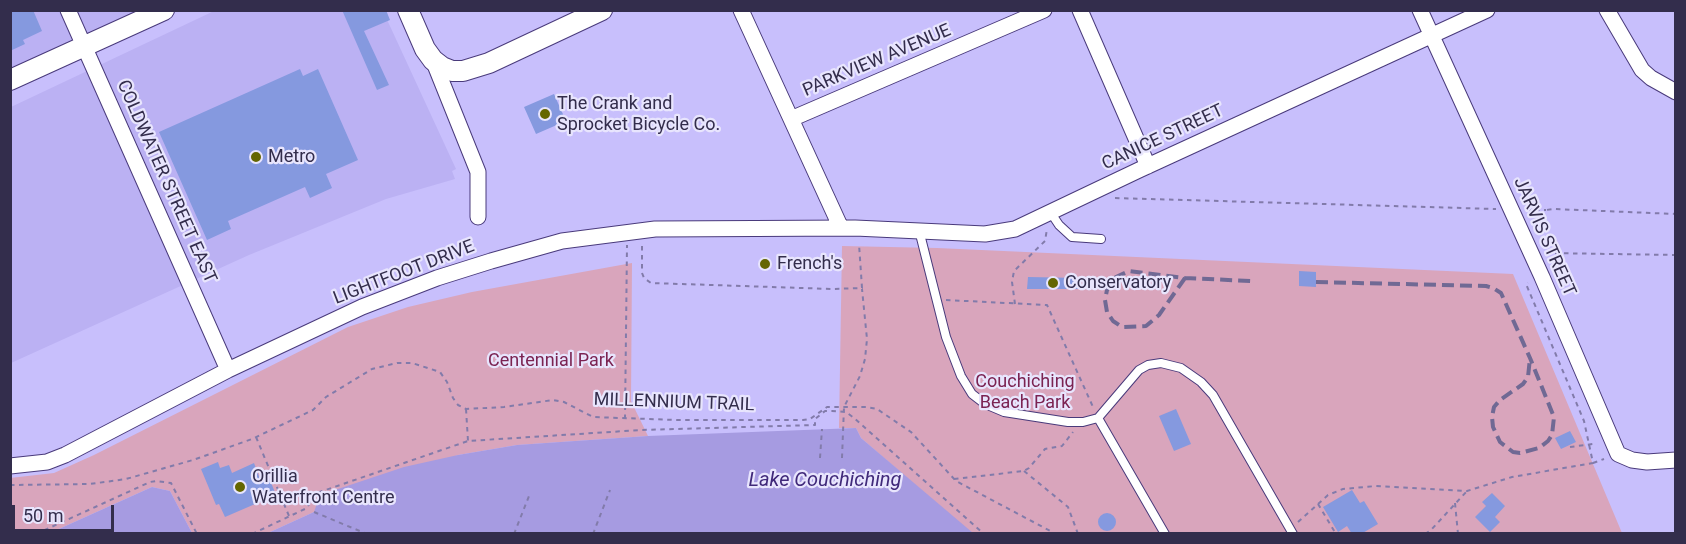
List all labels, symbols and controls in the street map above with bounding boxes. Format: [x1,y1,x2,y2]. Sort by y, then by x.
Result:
street label: PARKVIEW AVENUE [800,20,954,102]
street label: COLDWATER STREET EAST [111,77,221,287]
place label: The Crank and Sprocket Bicycle Co. [557,93,720,136]
street label: CANICE STREET [1099,100,1227,176]
marker: The Crank and Sprocket Bicycle Co. [538,107,552,121]
place label: Metro [268,146,315,168]
marker: Metro [249,150,263,164]
street label: JARVIS STREET [1508,174,1580,300]
street label: LIGHTFOOT DRIVE [330,236,478,310]
place label: French's [777,253,842,275]
marker: French's [758,257,772,271]
place label: Conservatory [1065,272,1171,294]
marker: Conservatory [1046,276,1060,290]
park label: Centennial Park [488,350,614,372]
park label: Couchiching Beach Park [975,371,1075,413]
street label: MILLENNIUM TRAIL [593,389,755,417]
place label: Orillia Waterfront Centre [252,466,394,508]
water label: Lake Couchiching [749,469,901,493]
marker: Orillia Waterfront Centre [233,480,247,494]
scale bar [15,493,117,531]
text: 50 m [23,505,63,526]

